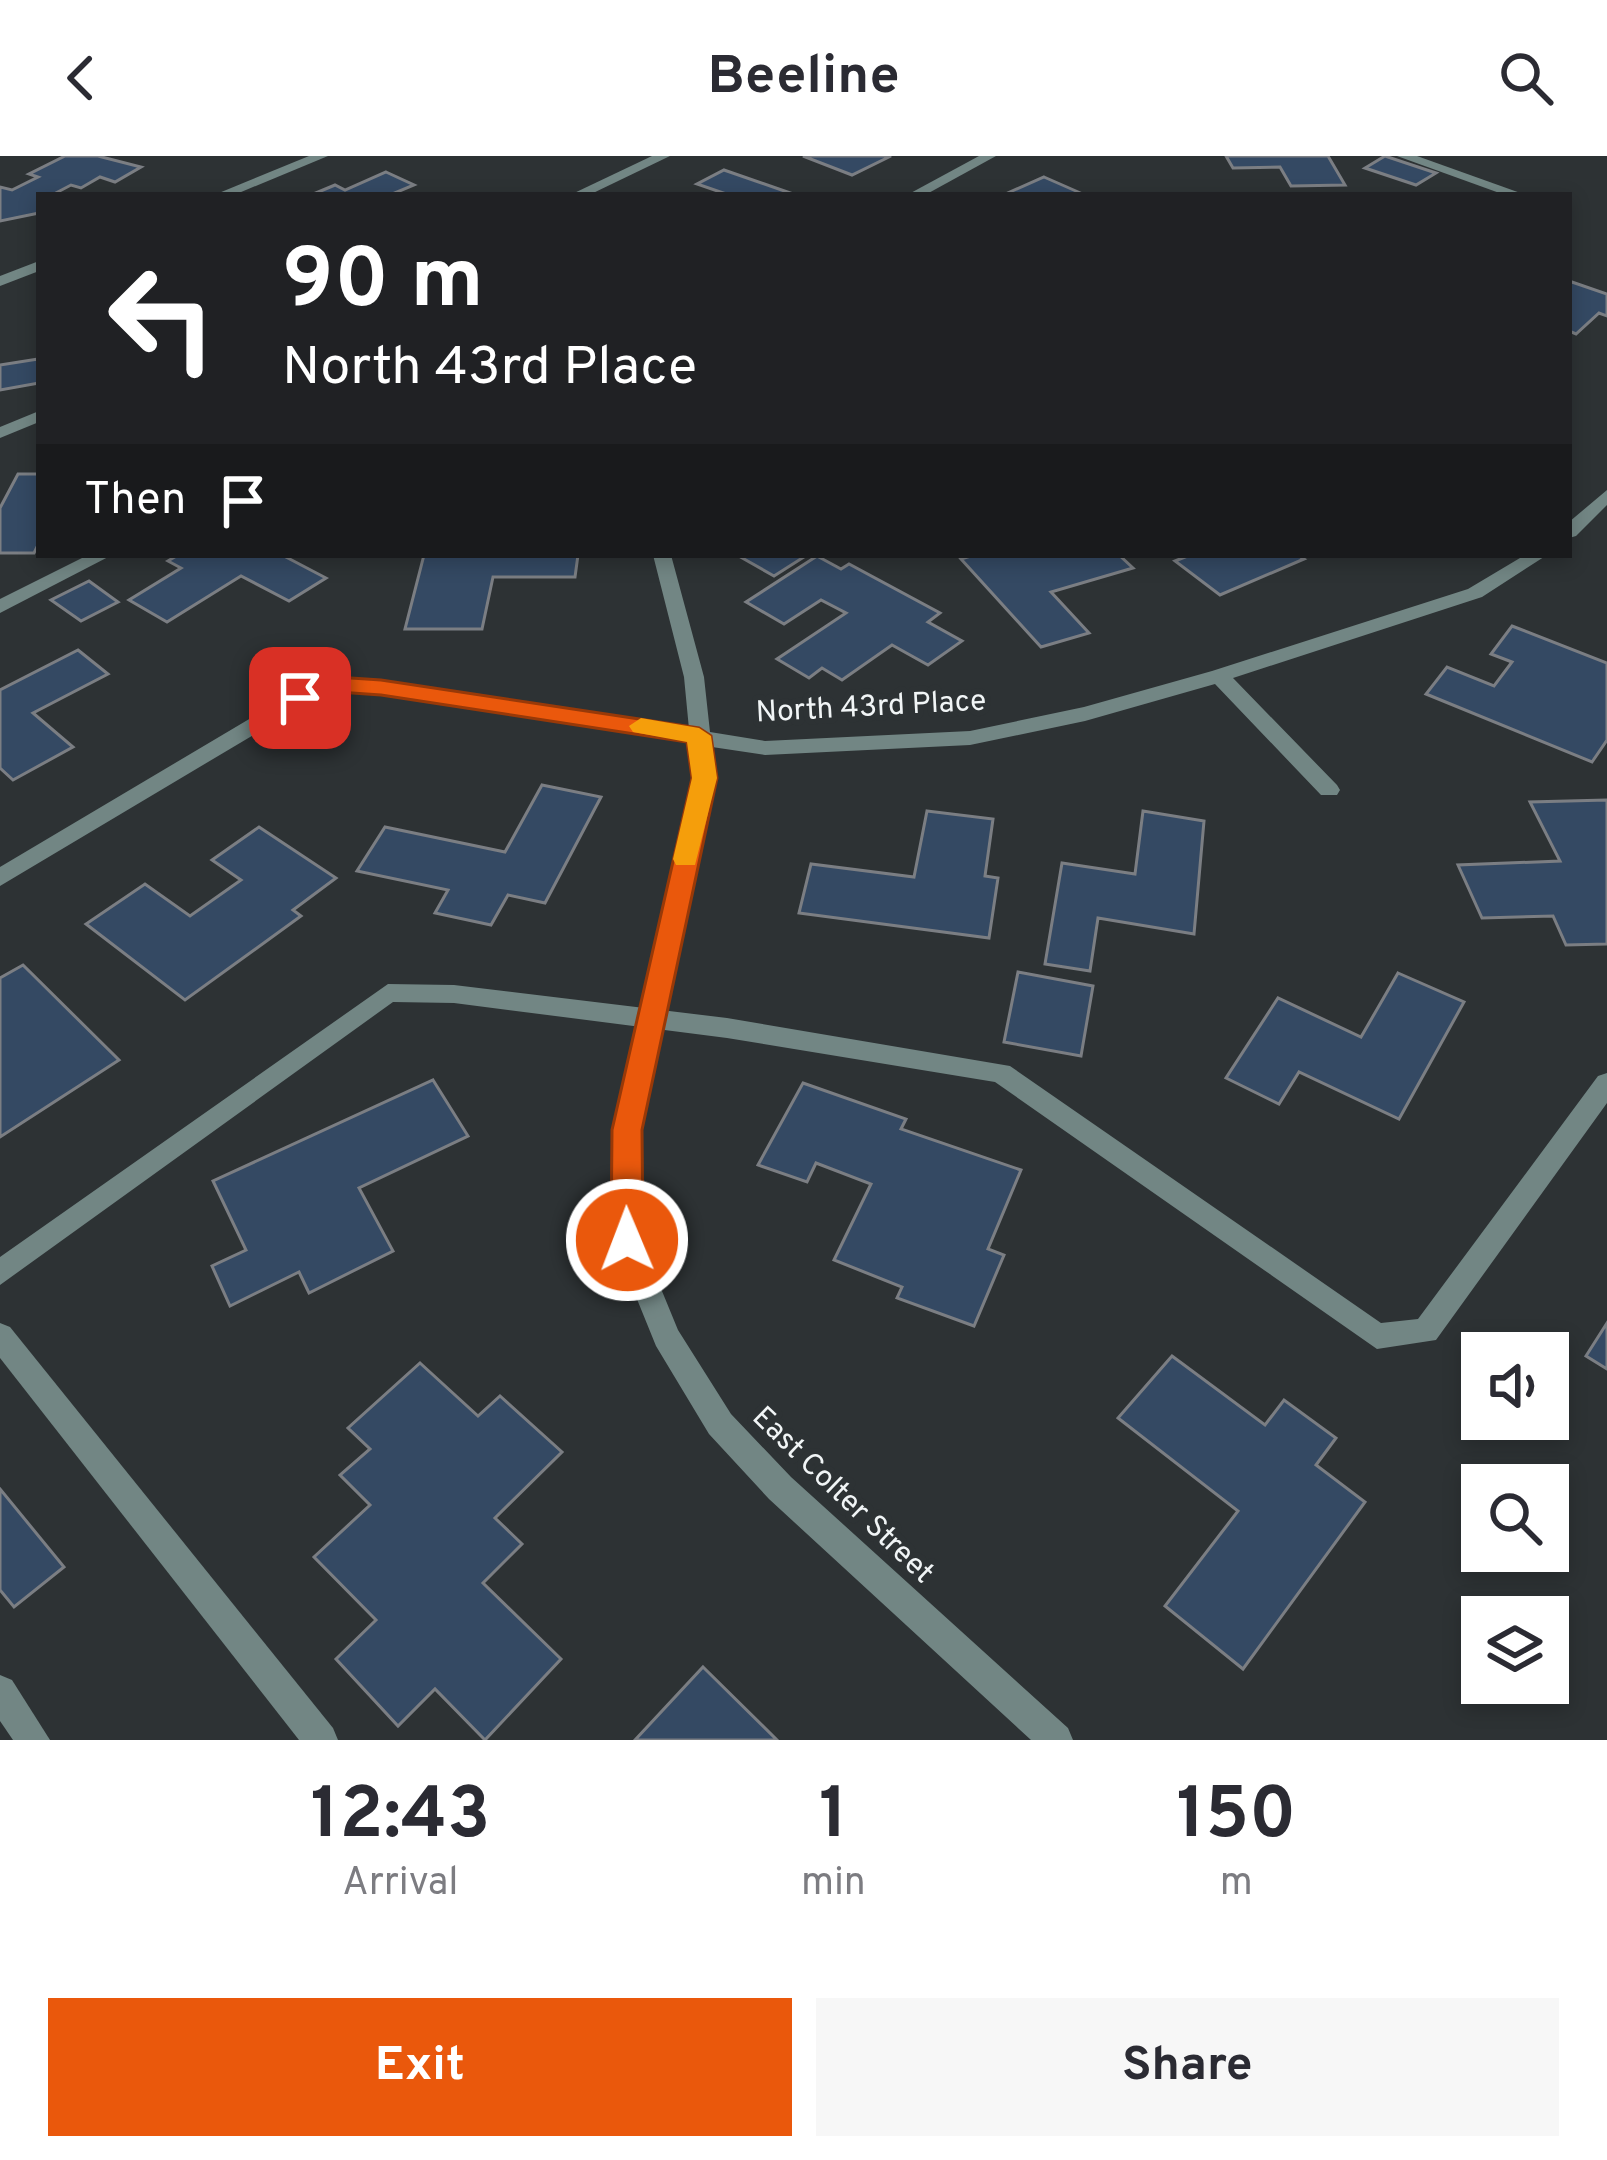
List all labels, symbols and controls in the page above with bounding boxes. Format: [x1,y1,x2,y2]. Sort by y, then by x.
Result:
text: Beeline [707,44,900,113]
icon: back [48,45,114,111]
icon: search [1493,45,1559,111]
text: 90 m [282,231,484,337]
icon: left [84,240,240,396]
text: North 43rd Place [282,335,697,404]
icon: arrive [210,468,276,534]
text: Then [84,473,186,530]
pin [249,647,351,749]
icon: arrive [267,665,333,731]
street label: North 43rd Place [755,683,987,733]
position arrow [564,1177,690,1303]
map controls [1461,1332,1569,1704]
button: sound [1461,1332,1569,1440]
street label: East Colter Street [743,1400,941,1592]
button: search [1461,1464,1569,1572]
button: layers [1461,1596,1569,1704]
text: 12:43 [311,1772,490,1864]
text: 1 [819,1772,848,1864]
text: 150 [1176,1772,1296,1864]
text: Arrival [342,1860,459,1909]
text: min [801,1860,866,1909]
text: m [1220,1860,1253,1909]
button: Exit [48,1998,792,2136]
button: Share [816,1998,1559,2136]

